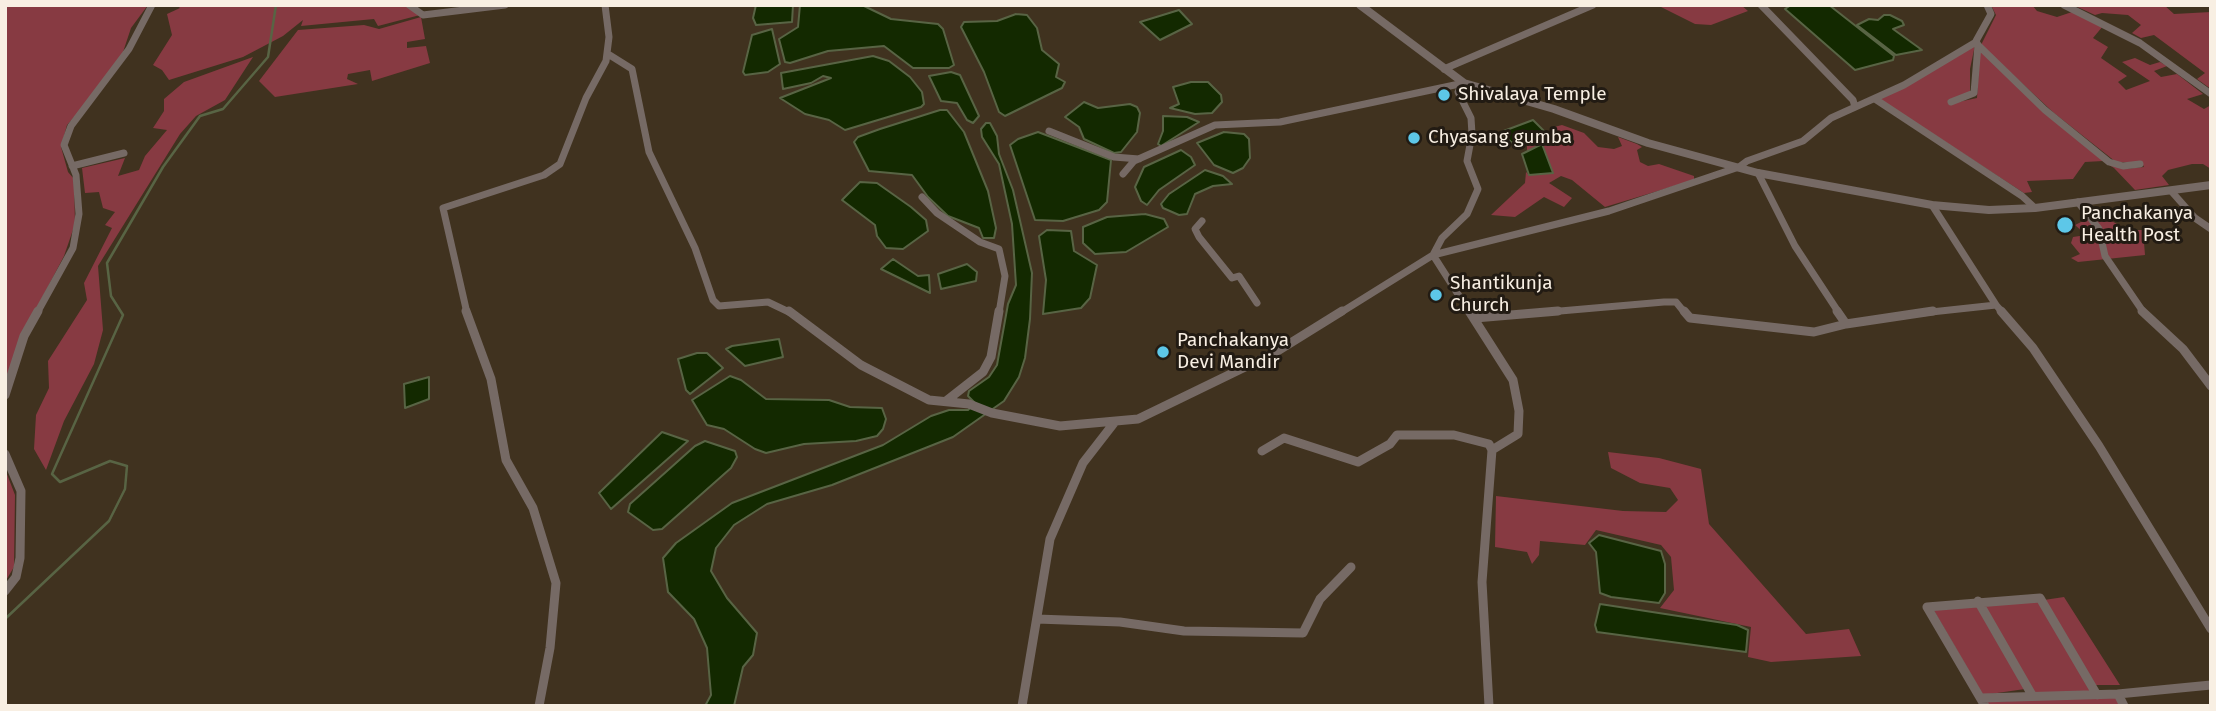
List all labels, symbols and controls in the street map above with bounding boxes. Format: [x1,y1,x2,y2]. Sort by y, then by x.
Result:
place label: Shivalaya Temple [1458,84,1607,106]
marker: Shivalaya Temple [1436,87,1452,103]
place label: Chyasang gumba [1428,127,1572,149]
marker: Chyasang gumba [1406,130,1422,146]
place label: Panchakanya Health Post [2081,203,2193,247]
marker: Panchakanya Health Post [2055,215,2075,235]
place label: Shantikunja Church [1450,273,1553,317]
marker: Shantikunja Church [1428,287,1444,303]
place label: Panchakanya Devi Mandir [1177,330,1289,374]
marker: Panchakanya Devi Mandir [1155,344,1171,360]

